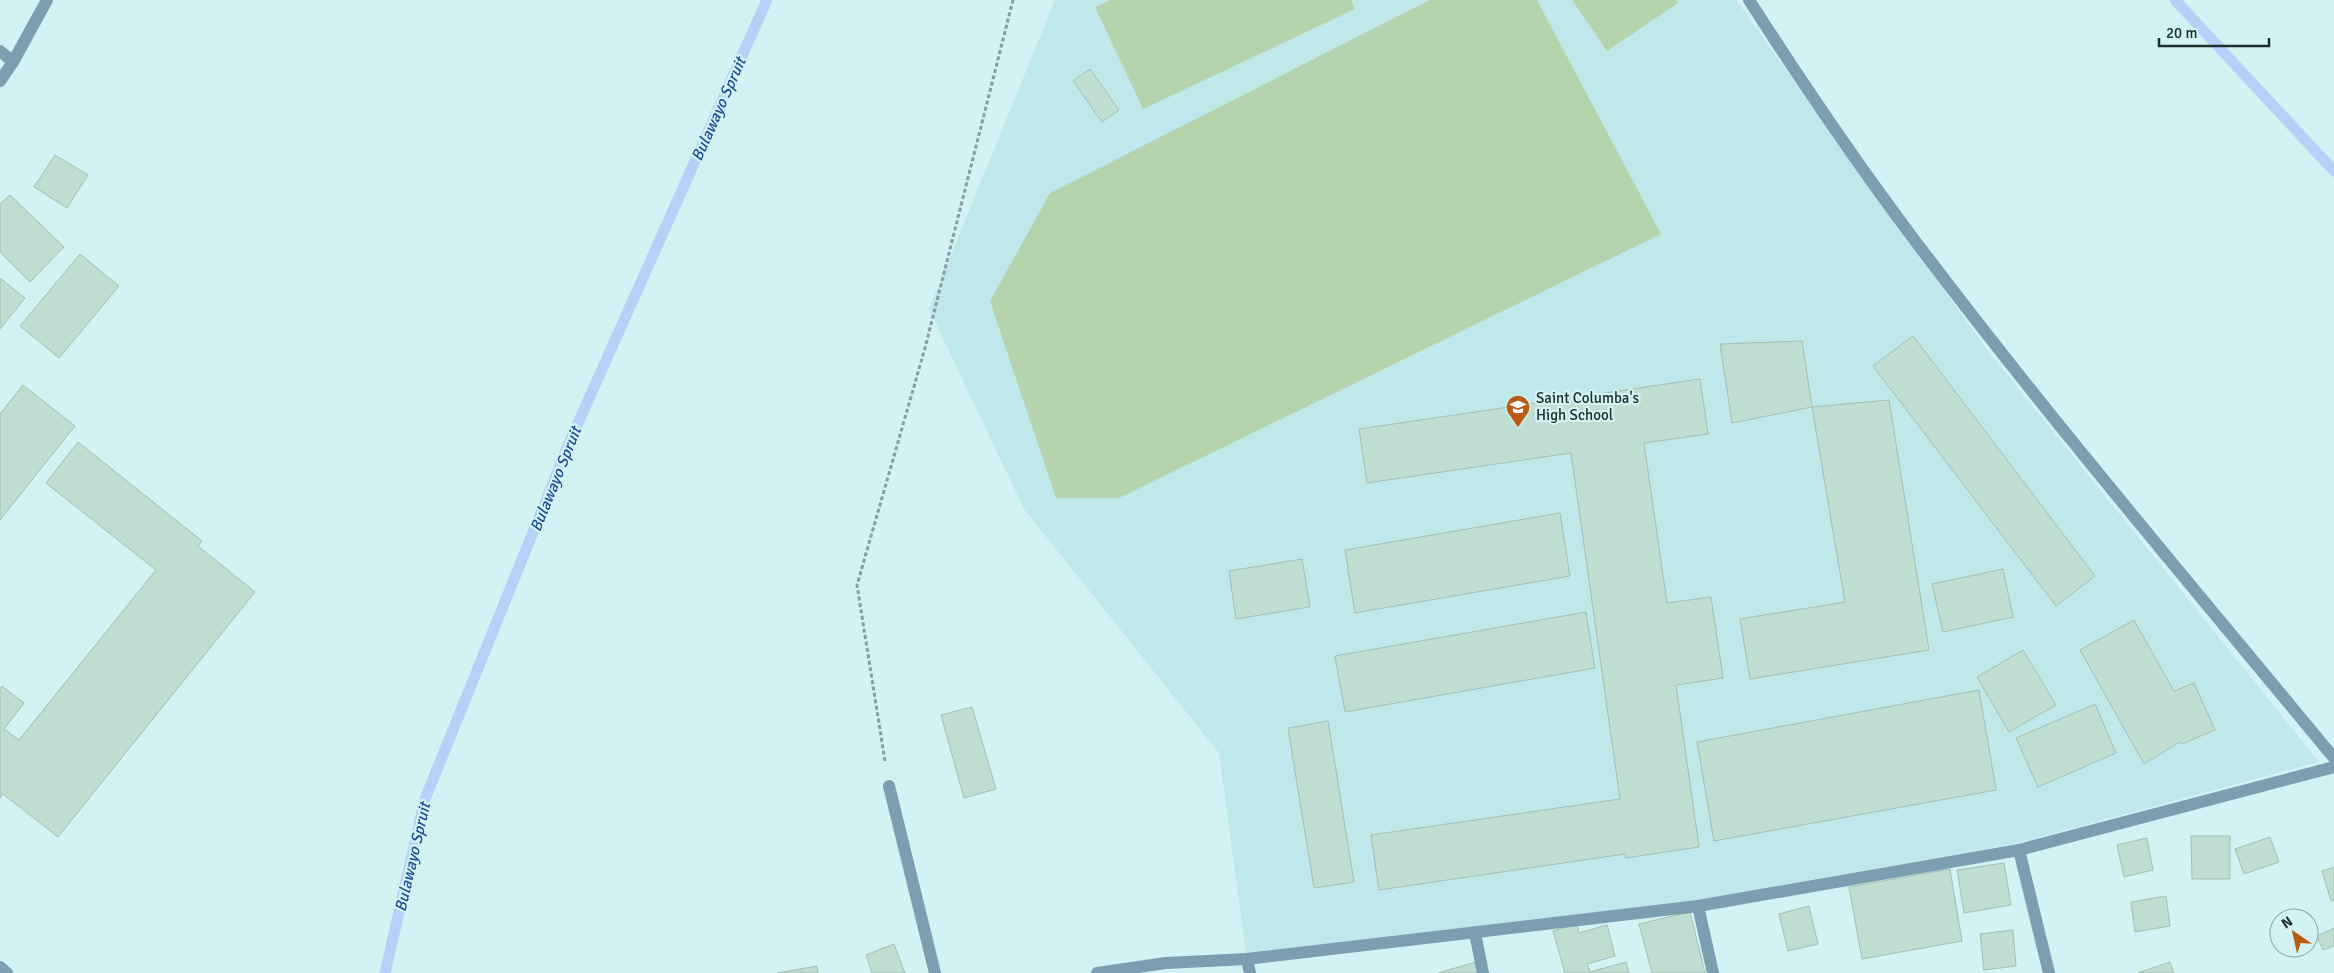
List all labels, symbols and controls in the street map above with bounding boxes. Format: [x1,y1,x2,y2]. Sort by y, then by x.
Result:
scale bar [2159,15,2269,47]
text: 20 m [2166,24,2197,42]
water label: Bulawayo Spruit [687,52,752,164]
place label: Saint Columba's High School [1536,389,1640,424]
school or university icon: Saint Columba's High School [1505,394,1531,428]
water label: Bulawayo Spruit [526,422,587,535]
water label: Bulawayo Spruit [391,798,436,914]
north arrow [2269,908,2319,958]
text: N [2278,913,2296,932]

